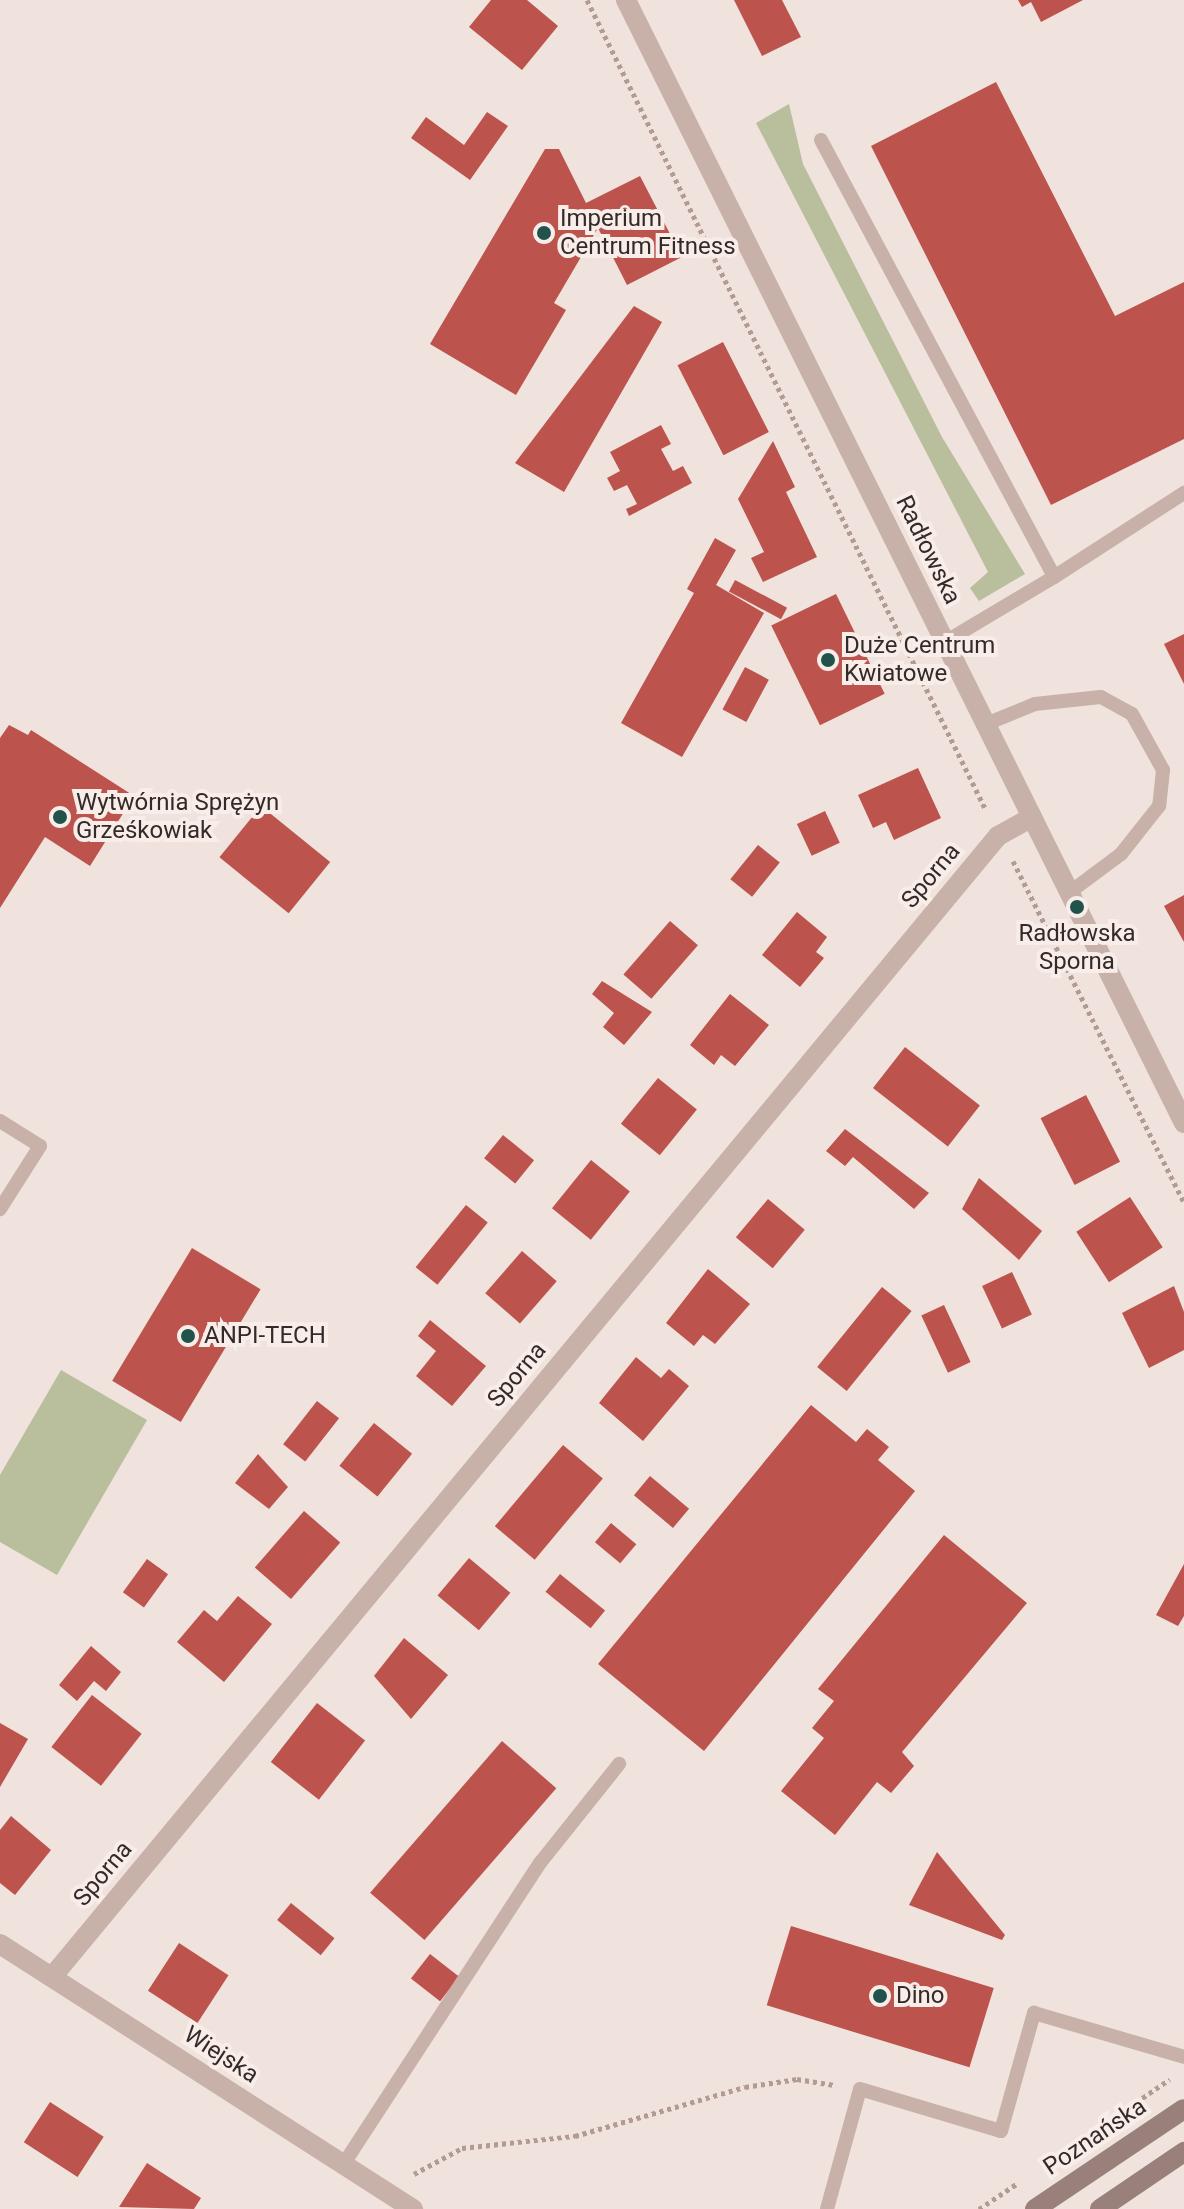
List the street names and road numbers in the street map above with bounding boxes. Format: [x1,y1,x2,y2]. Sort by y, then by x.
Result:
street label: Radłowska [889,491,967,609]
street label: Sporna [896,838,966,914]
street label: Sporna [482,1337,552,1413]
street label: Sporna [68,1836,138,1912]
street label: Wiejska [178,2020,264,2090]
street label: Poznańska [1038,2092,1152,2182]

